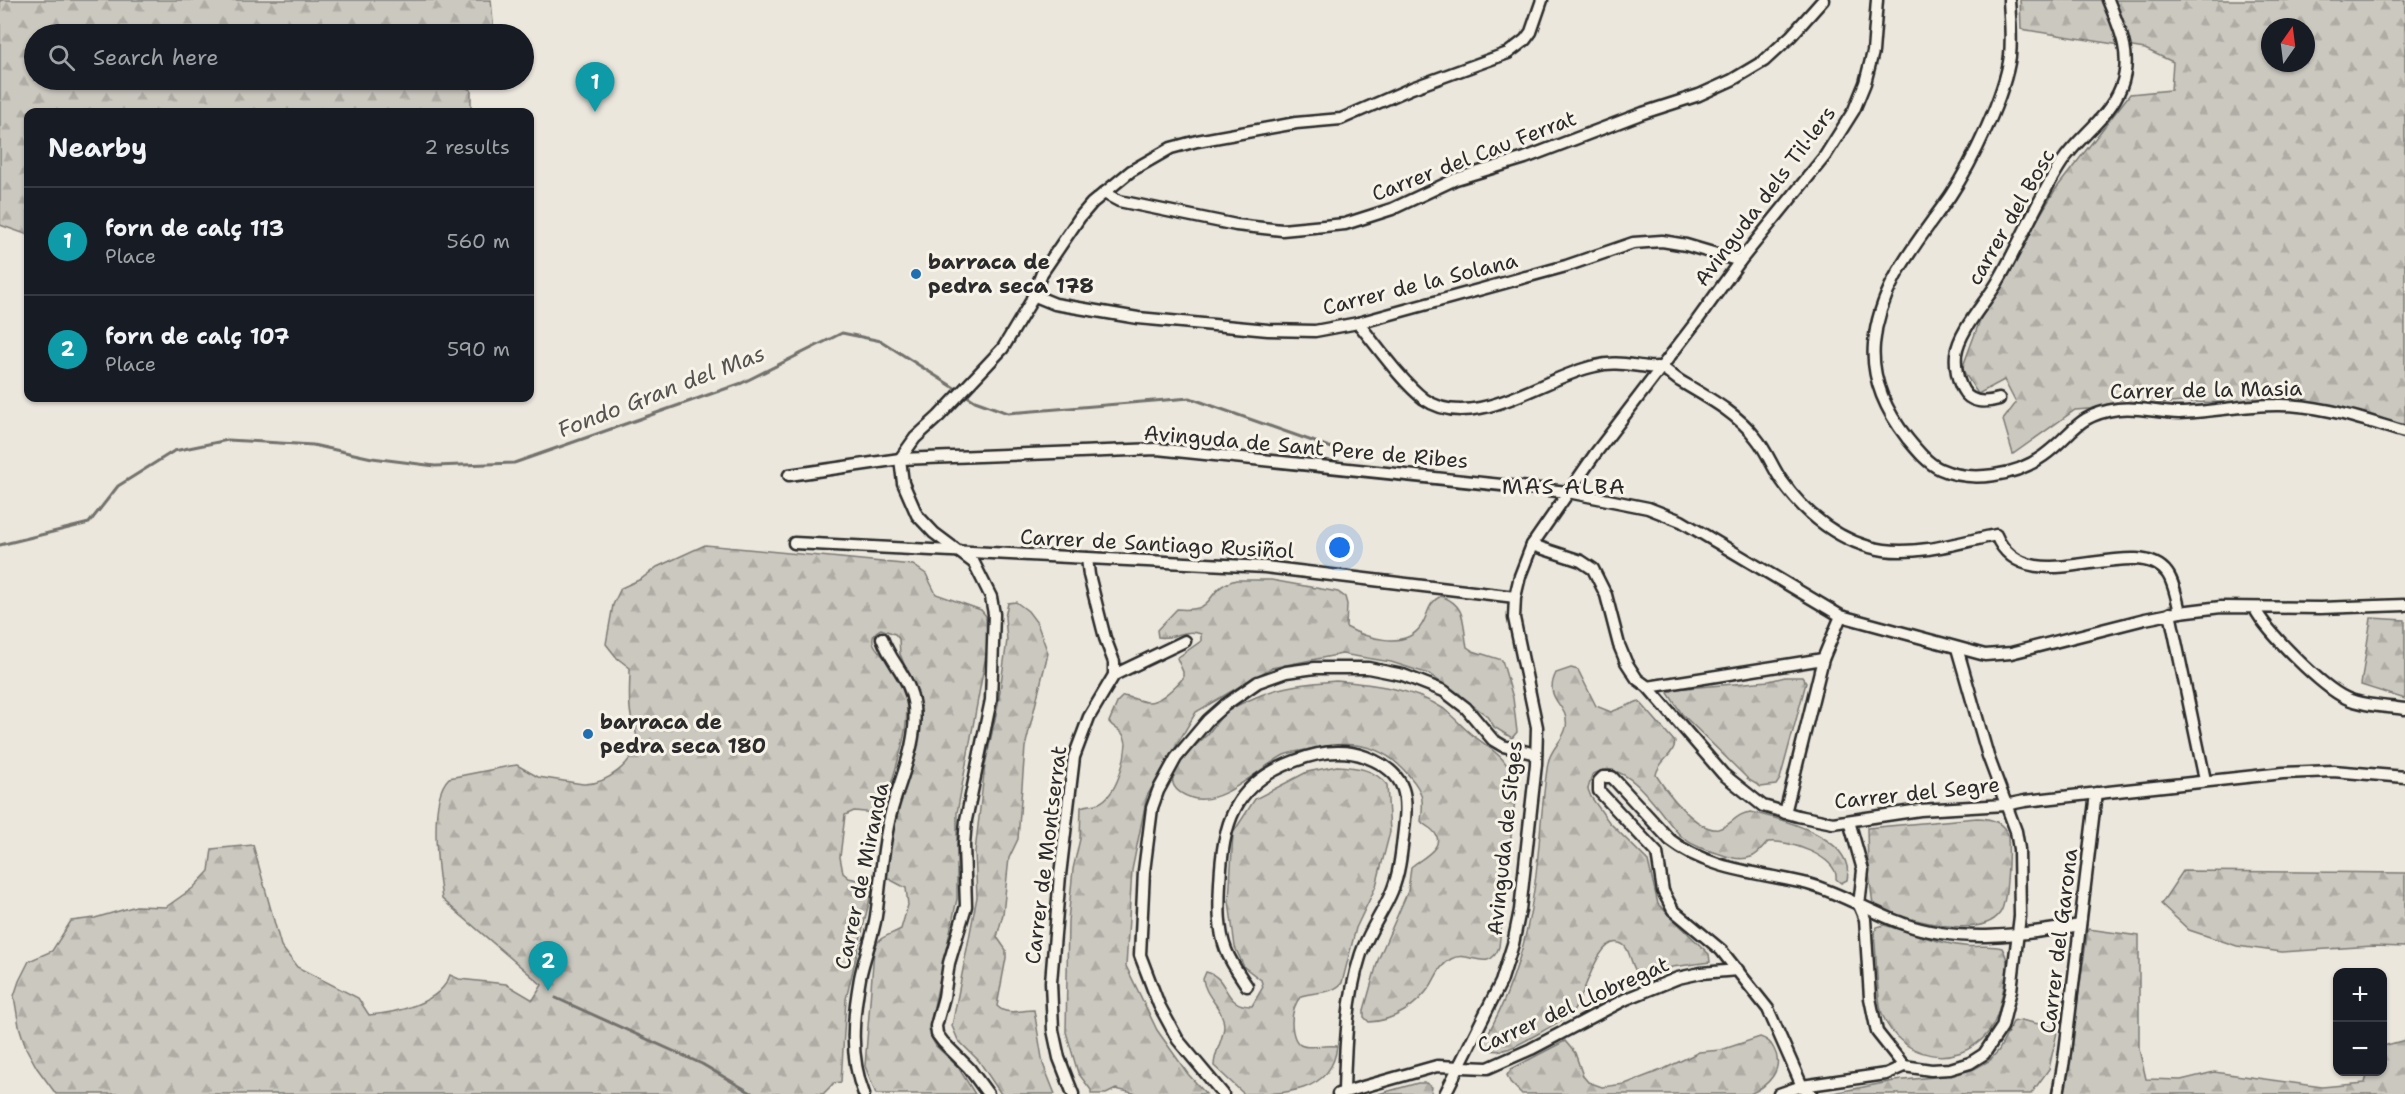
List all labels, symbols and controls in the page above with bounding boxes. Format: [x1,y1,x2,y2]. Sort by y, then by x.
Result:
north arrow [2261,18,2315,72]
search box [24,24,534,90]
icon: search [45,41,78,74]
text: Search here [93,43,219,72]
pin: 1 [576,63,614,112]
street label: Avinguda dels Til·lers [1688,100,1842,292]
street label: Carrer del Cau Ferrat [1368,104,1580,208]
text: Nearby [48,130,147,165]
text: 2 results [424,134,510,160]
street label: carrer del Bosc [1961,144,2061,290]
text: forn de calç 113 [105,214,284,243]
text: 1 [63,228,72,254]
text: 560 m [447,228,510,254]
text: Place [105,243,156,269]
street label: Carrer de la Solana [1320,246,1520,322]
place label: barraca de pedra seca 178 [928,248,1094,300]
marker: barraca de pedra seca 178 [909,267,923,281]
text: forn de calç 107 [105,322,290,351]
text: 2 [61,336,75,362]
text: 590 m [447,336,510,362]
water label: Fondo Gran del Mas [553,339,769,444]
text: Place [105,351,156,377]
street label: Carrer de la Masia [2110,374,2302,406]
street label: Avinguda de Sant Pere de Ribes [1143,419,1469,475]
district label: MAS ALBA [1502,472,1626,501]
street label: Carrer de Santiago Rusiñol [1019,523,1295,565]
your location [1325,533,1354,562]
place label: barraca de pedra seca 180 [600,708,766,760]
marker: barraca de pedra seca 180 [581,727,595,741]
street label: Avinguda de Sitges [1481,739,1529,937]
street label: Carrer de Montserrat [1019,744,1073,966]
street label: Carrer del Segre [1833,770,2001,816]
street label: Carrer de Miranda [828,780,896,972]
street label: Carrer del Garona [2034,847,2084,1035]
pin: 2 [528,942,568,991]
street label: Carrer del Llobregat [1473,950,1673,1060]
map controls [2333,968,2387,1076]
button: + [2333,968,2387,1022]
button: − [2333,1022,2387,1076]

